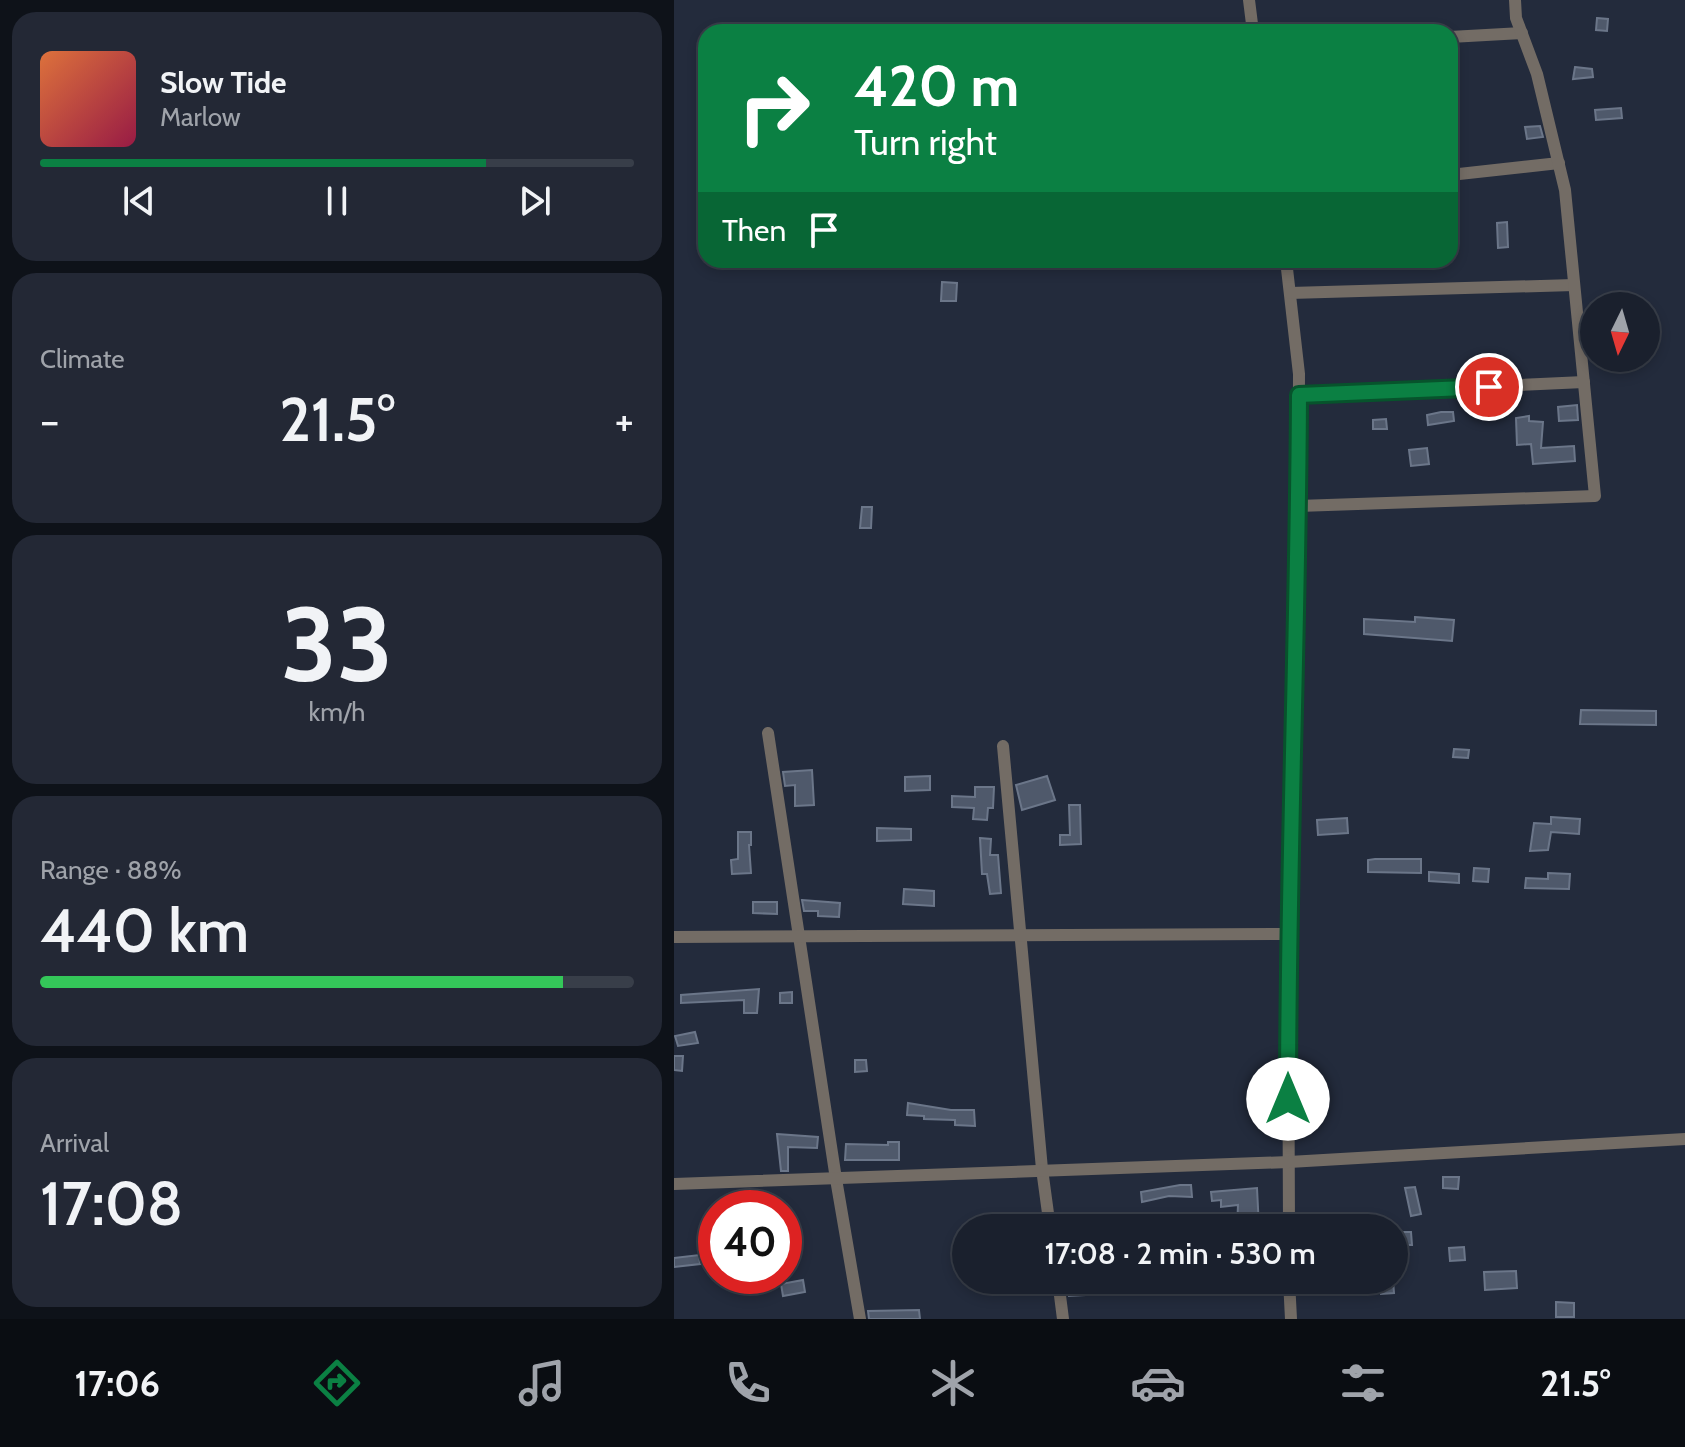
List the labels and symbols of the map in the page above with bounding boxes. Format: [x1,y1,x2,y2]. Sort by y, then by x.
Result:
north arrow [1580,292,1660,372]
pin [1455,353,1523,421]
position arrow [1246,1057,1330,1141]
speed limit sign: 40 [698,1190,802,1294]

